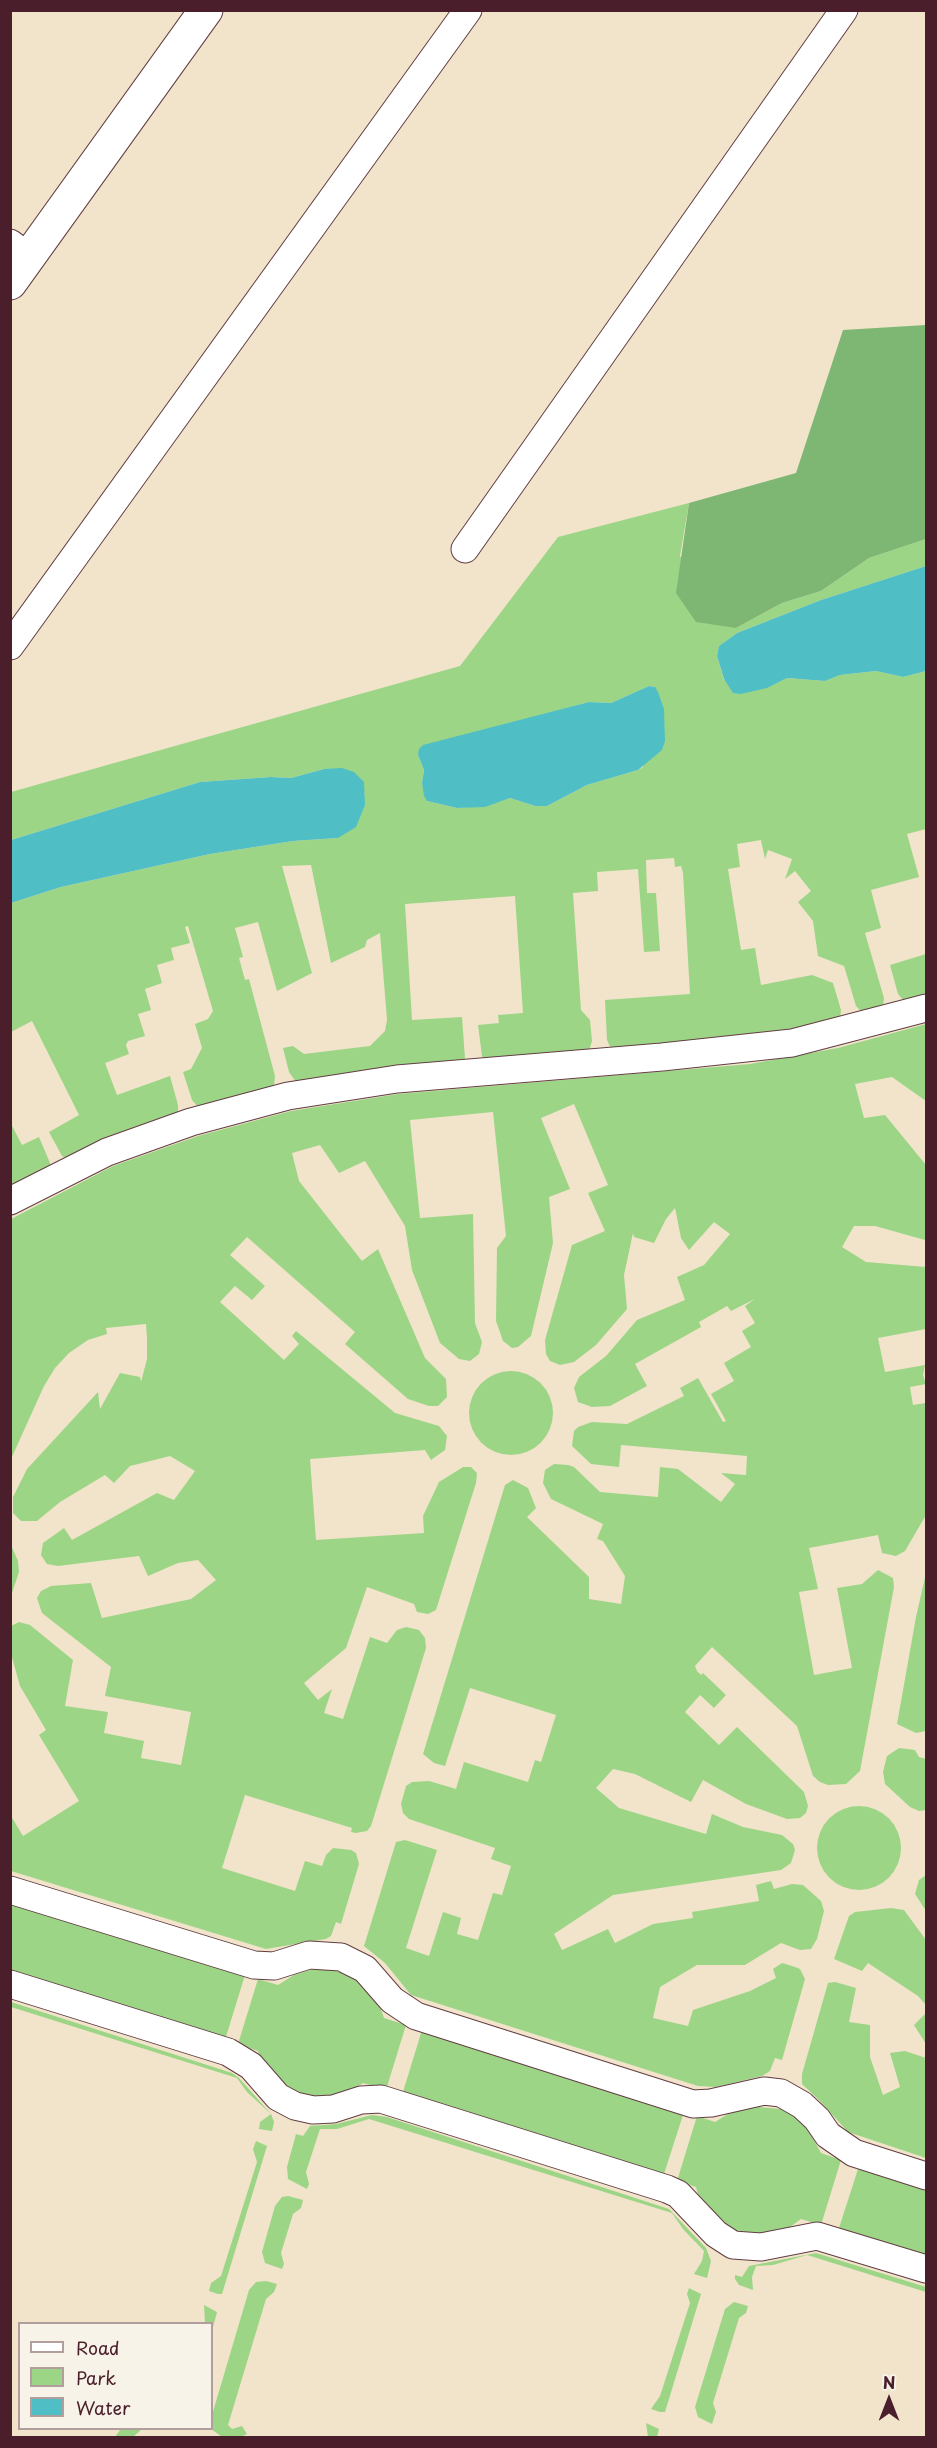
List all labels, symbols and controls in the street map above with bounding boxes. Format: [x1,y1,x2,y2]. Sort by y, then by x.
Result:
legend [18,2322,213,2430]
text: Road [76,2334,120,2361]
text: Park [76,2364,116,2391]
north arrow [859,2370,919,2430]
text: N [883,2370,895,2394]
text: Water [76,2394,130,2421]

